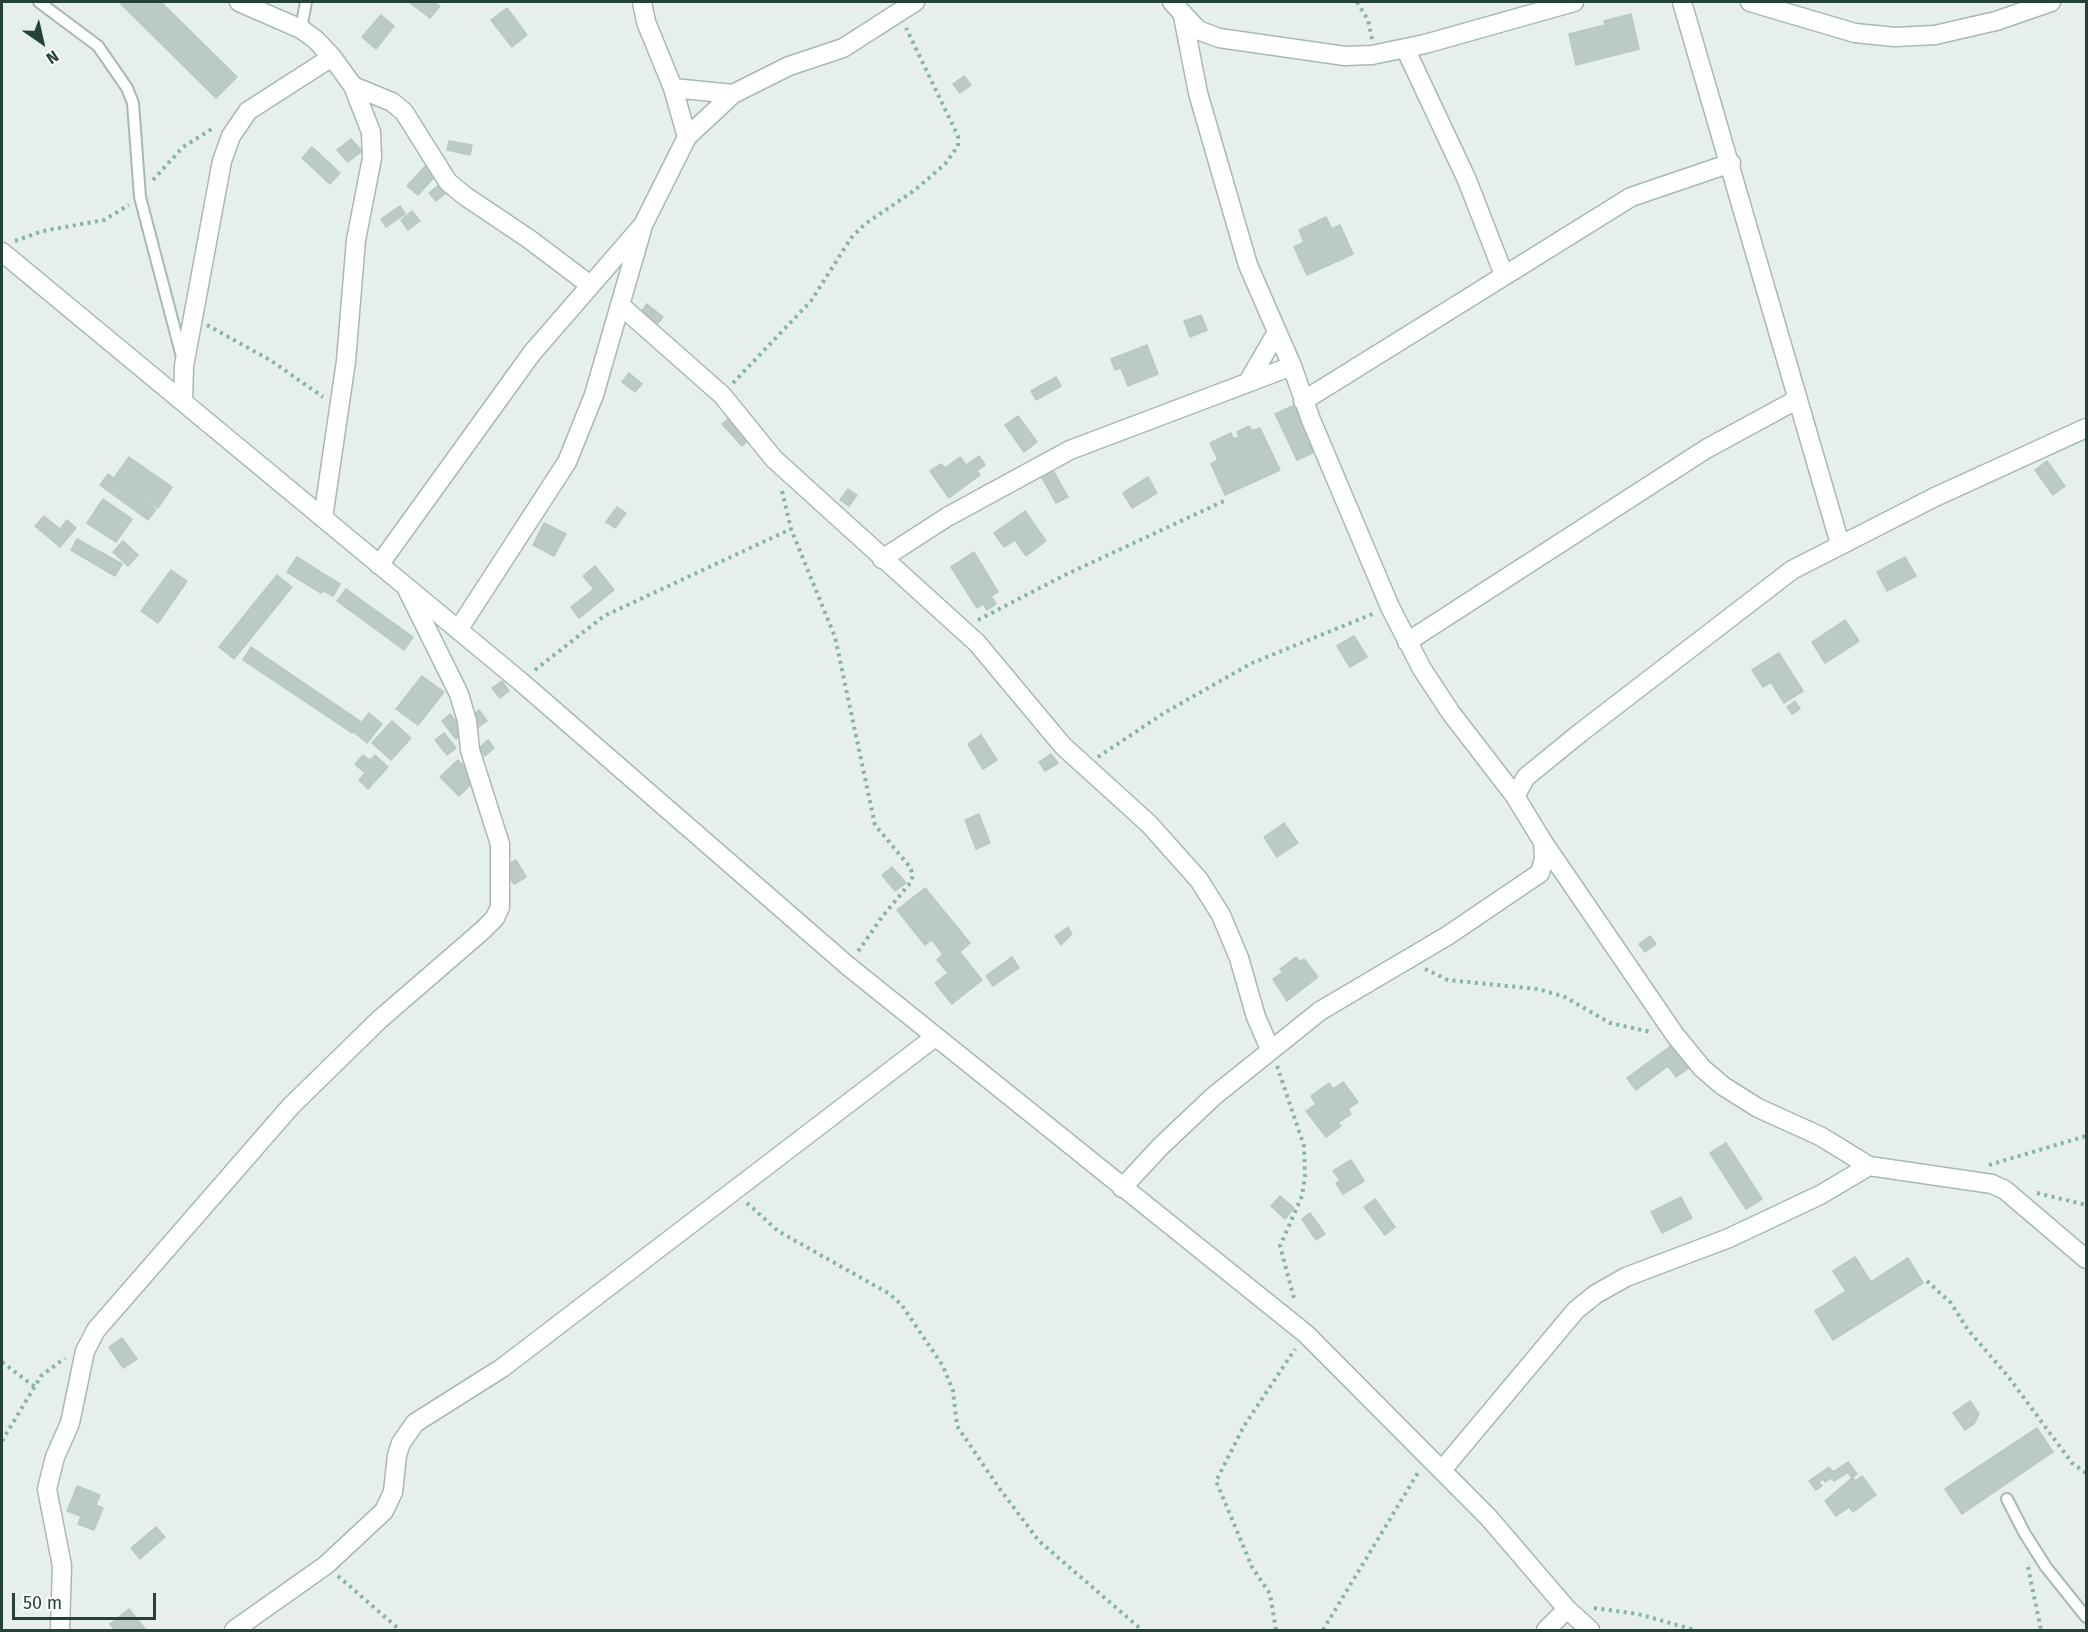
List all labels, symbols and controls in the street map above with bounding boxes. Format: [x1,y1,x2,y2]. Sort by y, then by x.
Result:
north arrow [12,12,72,72]
text: N [43,46,62,68]
scale bar [15,1581,159,1619]
text: 50 m [23,1592,62,1614]

